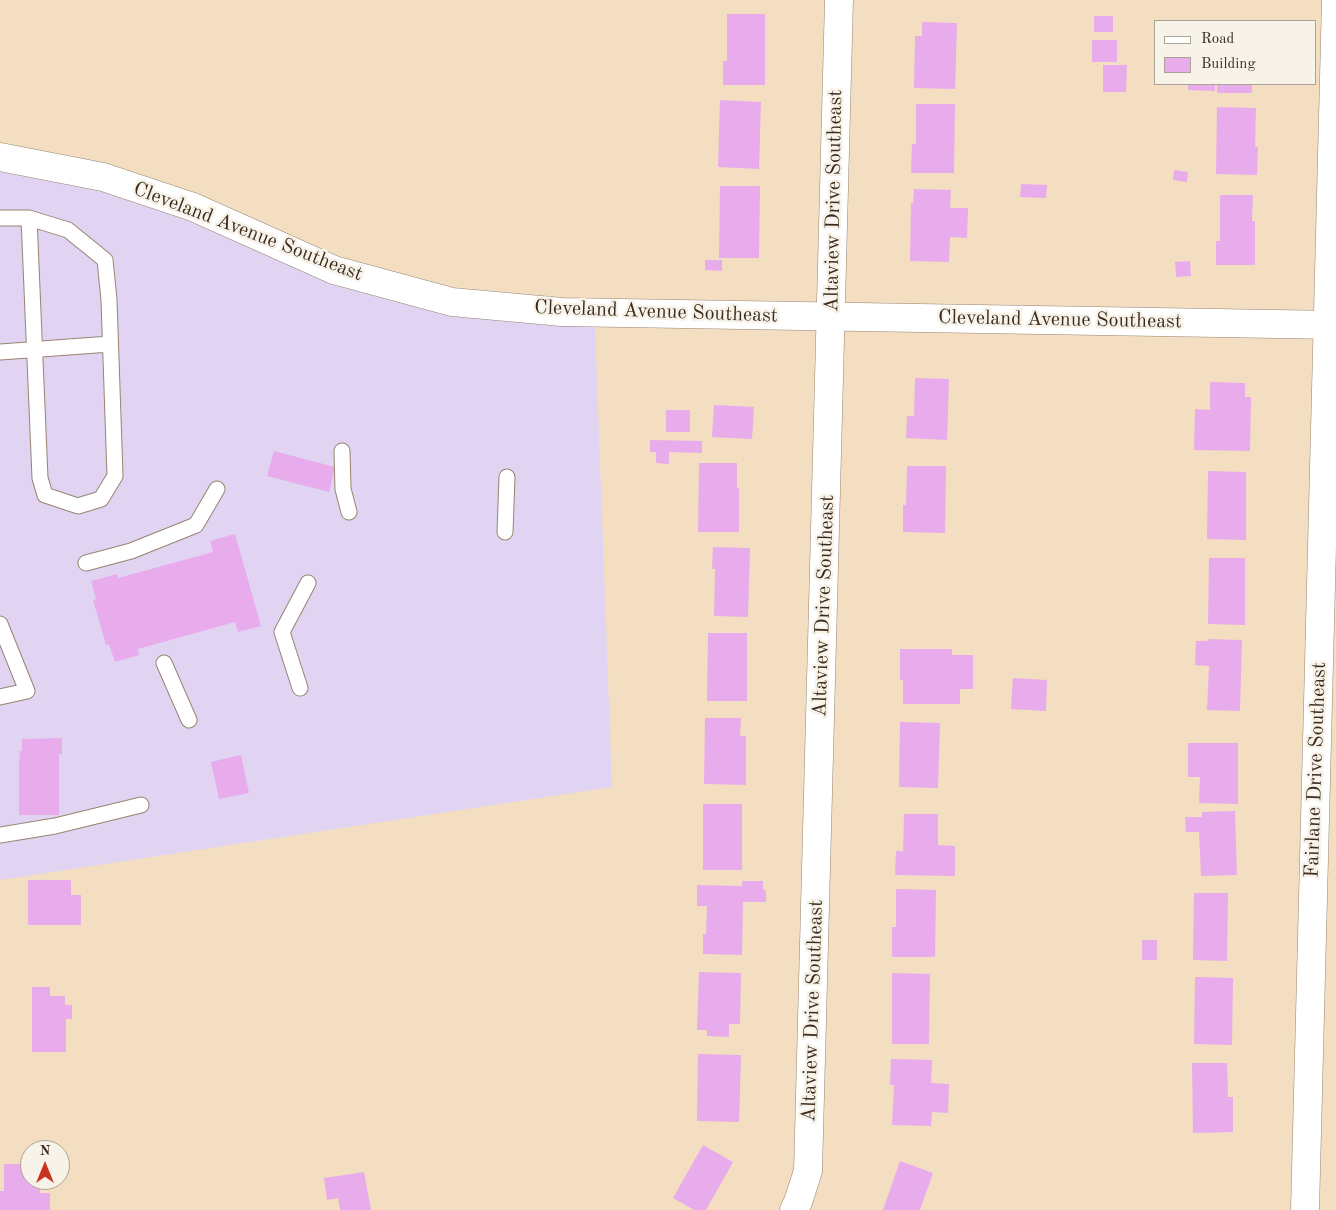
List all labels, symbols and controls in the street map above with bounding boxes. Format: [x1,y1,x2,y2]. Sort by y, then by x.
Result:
legend [1154,20,1316,85]
text: Road [1201,32,1234,47]
text: Building [1201,57,1256,72]
street label: Altaview Drive Southeast [820,90,848,312]
street label: Cleveland Avenue Southeast [130,177,366,287]
street label: Cleveland Avenue Southeast [534,296,778,328]
street label: Cleveland Avenue Southeast [938,306,1182,334]
street label: Altaview Drive Southeast [808,494,840,718]
street label: Fairlane Drive Southeast [1300,662,1332,878]
street label: Altaview Drive Southeast [797,899,829,1123]
north arrow [20,1140,70,1190]
text: N [40,1144,50,1158]

